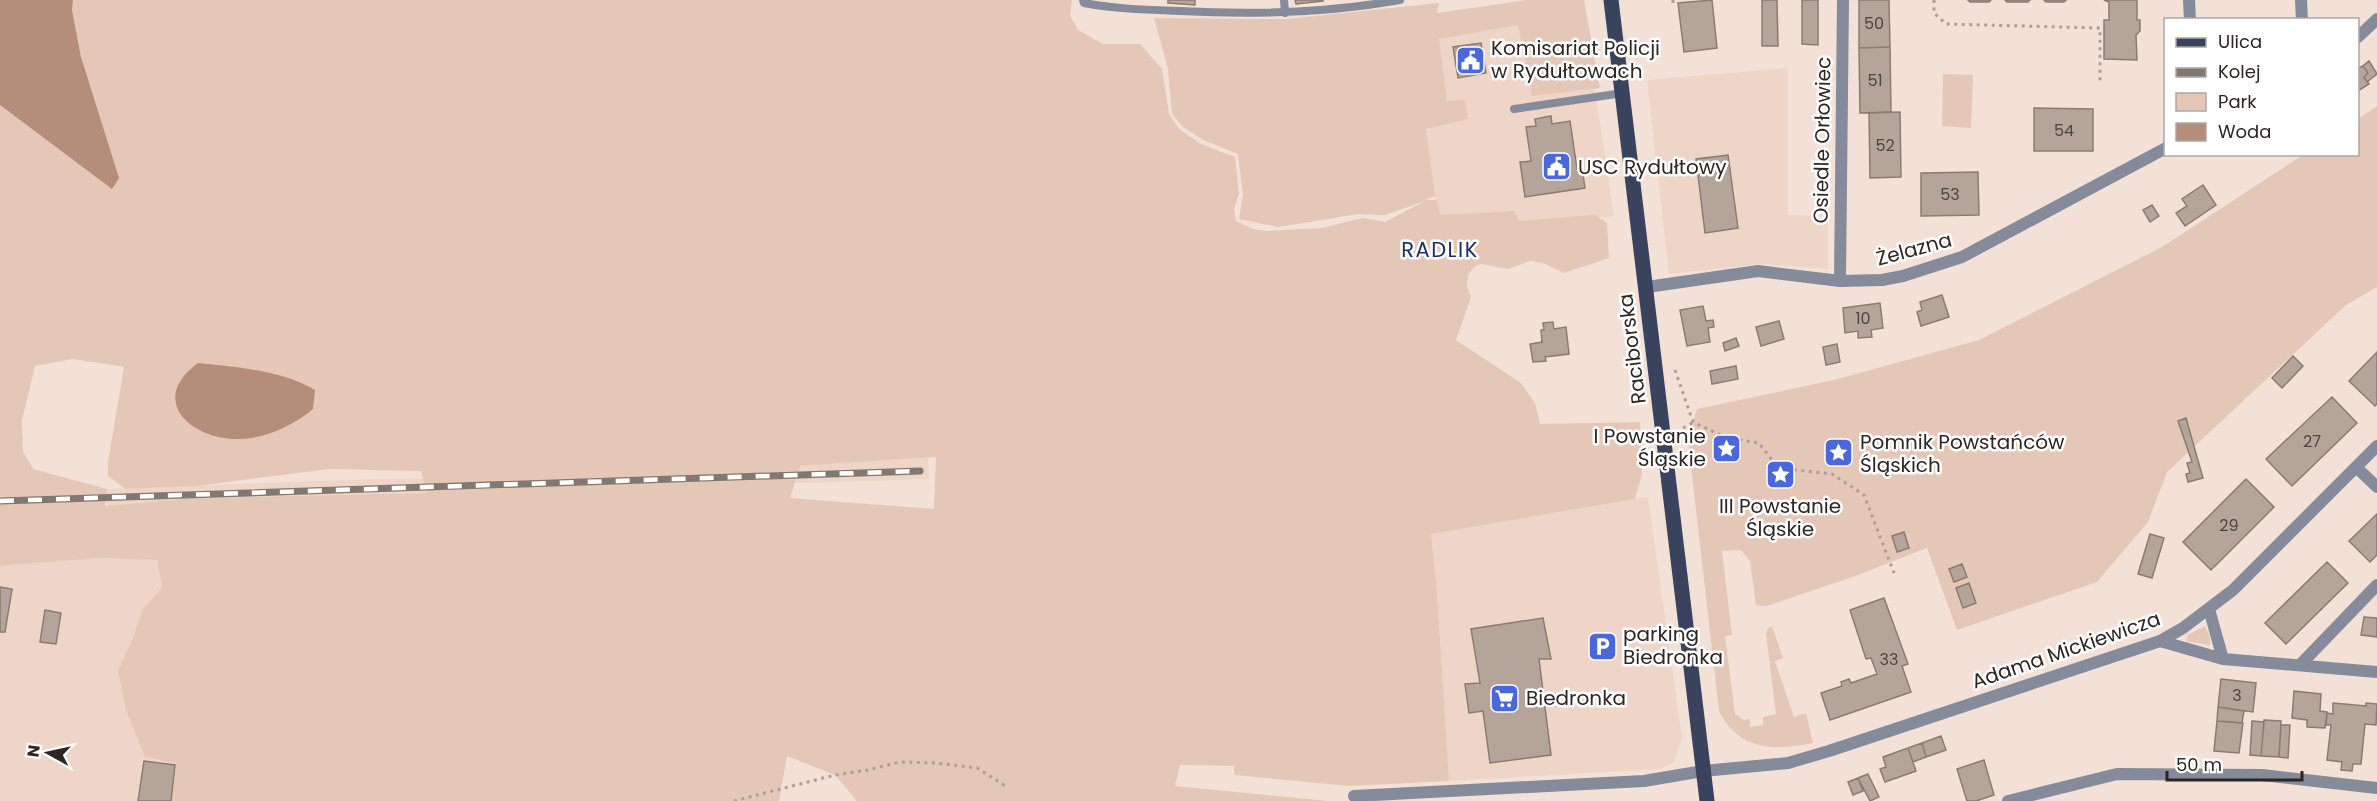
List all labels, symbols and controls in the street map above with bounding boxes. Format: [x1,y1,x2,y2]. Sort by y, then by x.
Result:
house number: 50 [1864,12,1884,35]
legend [2164,18,2359,156]
text: Ulica [2218,29,2262,54]
place label: Komisariat Policji w Rydułtowach [1491,34,1660,85]
public building icon: Komisariat Policji w Rydułtowach [1454,44,1486,76]
street label: Osiedle Orłowiec [1807,57,1837,223]
text: Kolej [2218,59,2260,84]
house number: 51 [1867,69,1883,92]
text: Park [2218,89,2257,114]
house number: 54 [2054,119,2074,142]
text: Woda [2218,119,2271,144]
house number: 52 [1875,134,1895,157]
public building icon: USC Rydułtowy [1541,151,1573,183]
place label: USC Rydułtowy [1578,153,1727,181]
house number: 53 [1940,183,1960,206]
street label: Żelazna [1873,226,1955,272]
district label: RADLIK [1401,235,1479,264]
street label: Raciborska [1611,292,1653,406]
house number: 10 [1855,307,1871,330]
place label: I Powstanie Śląskie [1594,422,1706,473]
place label: Pomnik Powstańców Śląskich [1860,428,2065,479]
house number: 27 [2303,430,2321,453]
place icon: I Powstanie Śląskie [1711,432,1743,464]
place icon: Pomnik Powstańców Śląskich [1823,437,1855,469]
place icon: III Powstanie Śląskie [1764,459,1796,491]
place label: III Powstanie Śląskie [1719,492,1841,543]
house number: 29 [2219,514,2239,537]
street label: Adama Mickiewicza [1968,605,2164,695]
place label: parking Biedronka [1623,620,1723,671]
parking icon: parking Biedronka [1586,630,1618,662]
house number: 33 [1880,648,1898,671]
supermarket icon: Biedronka [1489,682,1521,714]
place label: Biedronka [1526,684,1626,712]
house number: 3 [2232,684,2242,707]
north arrow [18,723,78,783]
text: N [21,743,46,759]
scale bar [2167,744,2302,782]
text: 50 m [2176,752,2222,777]

